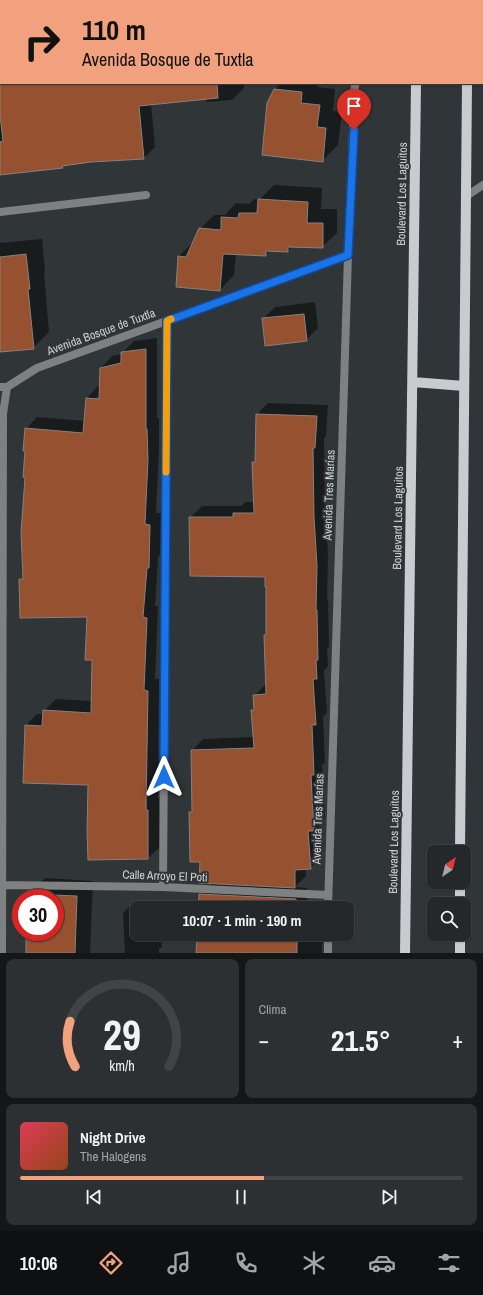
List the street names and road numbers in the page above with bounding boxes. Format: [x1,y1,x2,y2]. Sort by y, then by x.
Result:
street label: Boulevard Los Laguitos [393,142,411,246]
street label: Avenida Bosque de Tuxtla [44,305,158,359]
street label: Avenida Tres Marías [319,449,339,542]
street label: Boulevard Los Laguitos [389,466,407,570]
street label: Avenida Tres Marías [308,773,328,866]
street label: Boulevard Los Laguitos [385,790,403,894]
street label: Calle Arroyo El Poti [122,867,208,885]

